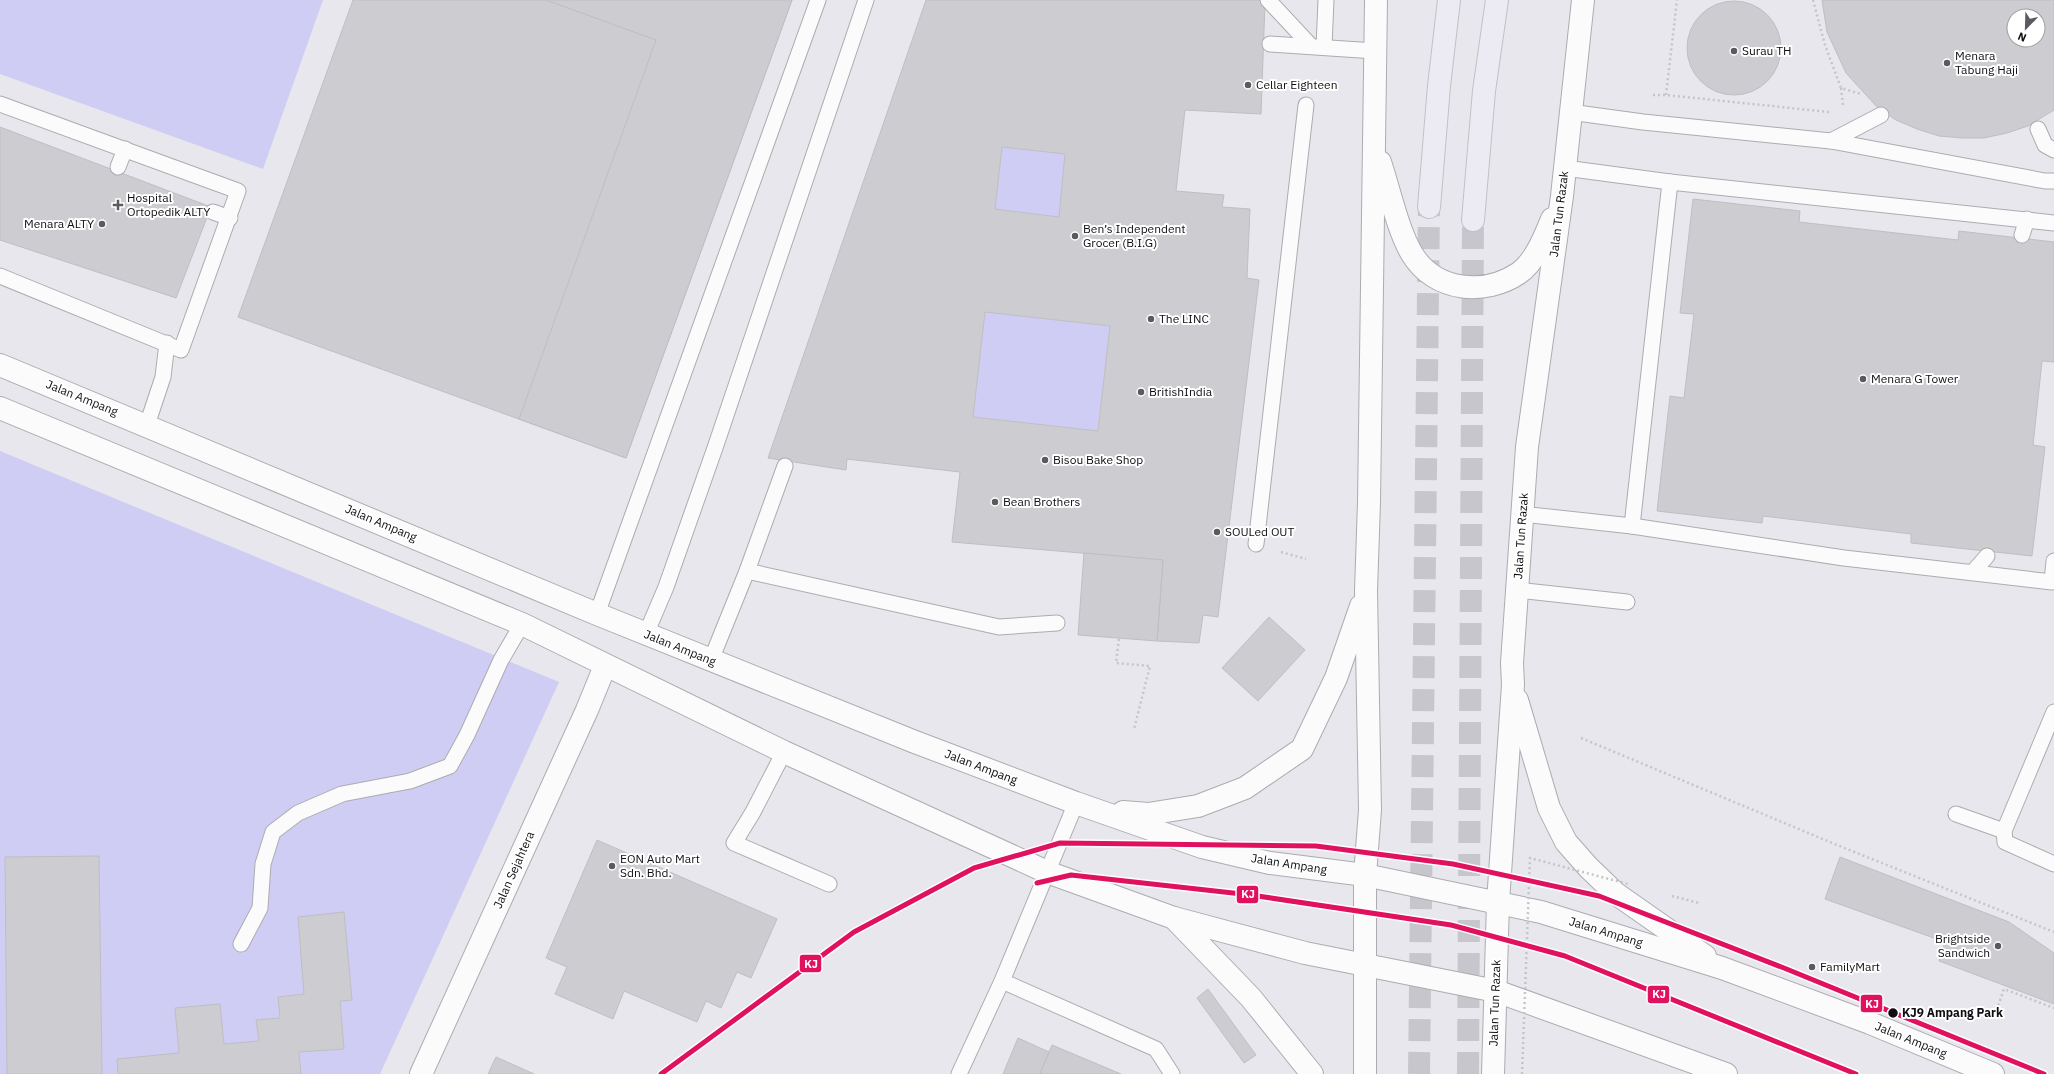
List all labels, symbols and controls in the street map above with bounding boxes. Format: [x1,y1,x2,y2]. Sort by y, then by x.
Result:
north arrow [2006,8,2046,48]
text: N [2016,29,2028,45]
place label: Surau TH [1742,43,1792,58]
marker: Surau TH [1729,46,1739,56]
place label: Menara Tabung Haji [1955,48,2018,77]
marker: Menara Tabung Haji [1942,58,1952,68]
place label: Cellar Eighteen [1256,77,1337,92]
marker: Cellar Eighteen [1243,80,1253,90]
street label: Jalan Tun Razak [1546,169,1571,258]
place label: Hospital Ortopedik ALTY [127,190,210,219]
marker: Hospital Ortopedik ALTY [112,199,124,211]
place label: Menara ALTY [24,216,94,231]
marker: Menara ALTY [97,219,107,229]
place label: Ben’s Independent Grocer (B.I.G) [1083,221,1186,250]
marker: Ben’s Independent Grocer (B.I.G) [1070,231,1080,241]
place label: The LINC [1159,311,1209,326]
marker: The LINC [1146,314,1156,324]
place label: Menara G Tower [1871,371,1959,386]
marker: Menara G Tower [1858,374,1868,384]
street label: Jalan Ampang [44,376,121,419]
place label: BritishIndia [1149,384,1213,399]
marker: BritishIndia [1136,387,1146,397]
place label: Bisou Bake Shop [1053,452,1143,467]
marker: Bisou Bake Shop [1040,455,1050,465]
street label: Jalan Tun Razak [1510,491,1531,580]
place label: Bean Brothers [1003,494,1080,509]
marker: Bean Brothers [990,497,1000,507]
street label: Jalan Ampang [343,501,420,545]
place label: SOULed OUT [1225,524,1295,539]
marker: SOULed OUT [1212,527,1222,537]
street label: Jalan Ampang [642,626,719,669]
street label: Jalan Ampang [943,746,1020,787]
street label: Jalan Sejahtera [490,828,538,911]
street label: Jalan Ampang [1250,850,1329,877]
place label: EON Auto Mart Sdn. Bhd. [620,851,700,880]
marker: EON Auto Mart Sdn. Bhd. [607,861,617,871]
line badge: KJ [1236,885,1259,904]
text: KJ [1241,887,1255,901]
street label: Jalan Ampang [1567,913,1646,950]
place label: Brightside Sandwich [1935,931,1990,960]
marker: Brightside Sandwich [1993,941,2003,951]
line badge: KJ [799,954,822,973]
text: KJ [804,957,818,971]
street label: Jalan Tun Razak [1485,959,1504,1047]
place label: FamilyMart [1820,959,1880,974]
marker: FamilyMart [1807,962,1817,972]
line badge: KJ [1647,985,1670,1004]
text: KJ [1652,987,1666,1001]
line badge: KJ [1860,994,1883,1013]
text: KJ [1865,997,1879,1011]
place label: KJ9 Ampang Park [1902,1005,2003,1020]
marker: KJ9 Ampang Park [1886,1006,1900,1020]
street label: Jalan Ampang [1873,1018,1950,1061]

